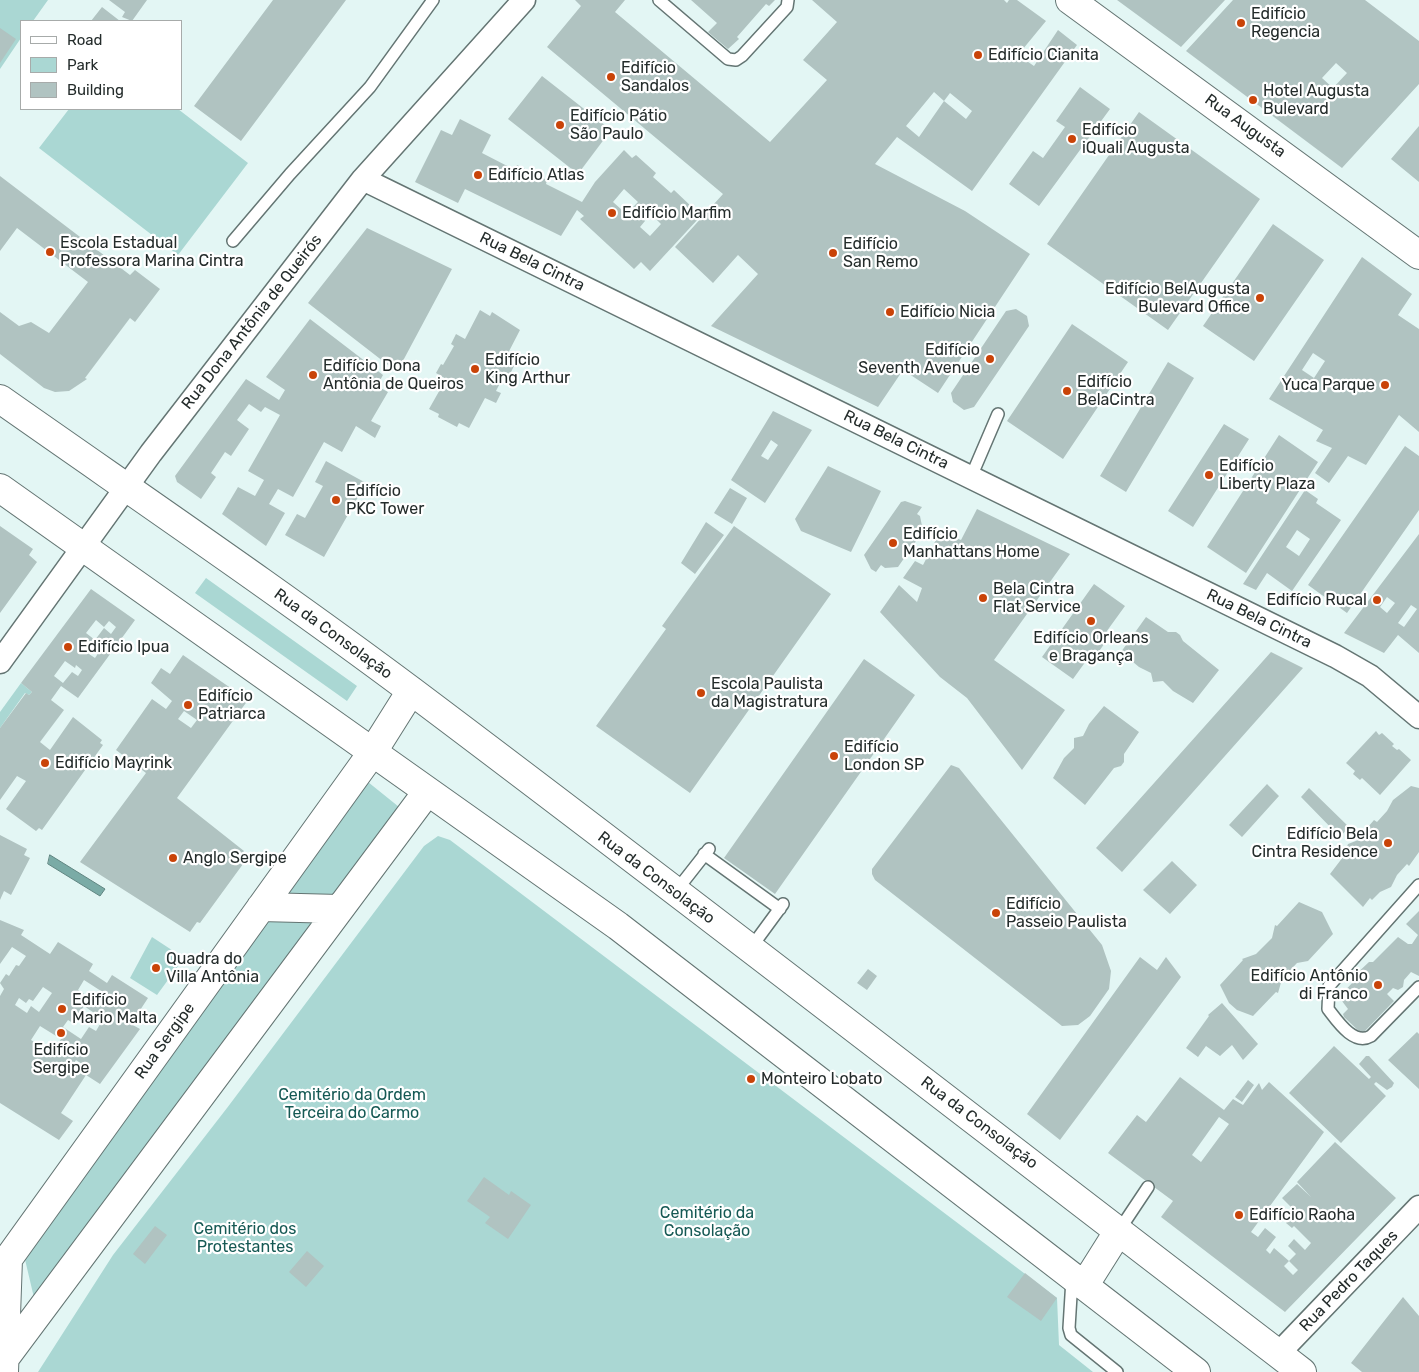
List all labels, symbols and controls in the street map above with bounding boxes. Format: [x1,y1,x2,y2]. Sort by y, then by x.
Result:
place label: Edifício Regencia [1251,4,1320,42]
marker: Edifício Regencia [1235,17,1247,29]
legend [20,20,182,110]
text: Road [67,31,103,49]
place label: Edifício Cianita [988,45,1099,65]
marker: Edifício Cianita [972,49,984,61]
text: Park [67,56,98,74]
place label: Edifício Sandalos [621,58,689,96]
marker: Edifício Sandalos [605,71,617,83]
text: Building [67,81,124,99]
place label: Hotel Augusta Bulevard [1263,81,1369,119]
street label: Rua Augusta [1201,90,1289,162]
marker: Hotel Augusta Bulevard [1247,94,1259,106]
place label: Edifício Pátio São Paulo [570,106,667,144]
marker: Edifício Pátio São Paulo [554,119,566,131]
place label: Edifício iQuali Augusta [1082,120,1190,158]
marker: Edifício iQuali Augusta [1066,133,1078,145]
place label: Edifício Atlas [488,165,584,185]
marker: Edifício Atlas [472,169,484,181]
place label: Edifício Marfim [622,203,732,223]
marker: Edifício Marfim [606,207,618,219]
street label: Rua Bela Cintra [476,228,588,296]
street label: Rua Dona Antônia de Queirós [178,231,326,413]
place label: Escola Estadual Professora Marina Cintra [60,233,244,271]
place label: Edifício San Remo [843,234,918,272]
marker: Escola Estadual Professora Marina Cintra [44,246,56,258]
marker: Edifício San Remo [827,247,839,259]
place label: Edifício BelAugusta Bulevard Office [1105,279,1250,317]
marker: Edifício BelAugusta Bulevard Office [1254,292,1266,304]
place label: Edifício Nicia [900,302,995,322]
marker: Edifício Nicia [884,306,896,318]
place label: Edifício Seventh Avenue [858,340,980,378]
place label: Edifício King Arthur [485,350,570,388]
marker: Edifício Seventh Avenue [984,353,996,365]
place label: Edifício Dona Antônia de Queiros [323,356,464,394]
marker: Edifício King Arthur [469,363,481,375]
marker: Edifício Dona Antônia de Queiros [307,369,319,381]
place label: Edifício BelaCintra [1077,372,1155,410]
place label: Yuca Parque [1281,375,1375,395]
marker: Yuca Parque [1379,379,1391,391]
marker: Edifício BelaCintra [1061,385,1073,397]
street label: Rua Bela Cintra [840,406,952,474]
place label: Edifício Liberty Plaza [1219,456,1315,494]
marker: Edifício Liberty Plaza [1203,469,1215,481]
place label: Edifício PKC Tower [346,481,424,519]
marker: Edifício PKC Tower [330,494,342,506]
place label: Edifício Manhattans Home [903,524,1040,562]
marker: Edifício Manhattans Home [887,537,899,549]
place label: Bela Cintra Flat Service [993,579,1081,617]
street label: Rua da Consolação [270,585,396,683]
street label: Rua Bela Cintra [1203,585,1315,653]
place label: Edifício Rucal [1266,590,1367,610]
marker: Bela Cintra Flat Service [977,592,989,604]
marker: Edifício Rucal [1371,594,1383,606]
marker: Edifício Orleans e Bragança [1085,615,1097,627]
place label: Edifício Orleans e Bragança [1033,628,1149,666]
place label: Edifício Ipua [78,637,169,657]
marker: Edifício Ipua [62,641,74,653]
place label: Escola Paulista da Magistratura [711,674,828,712]
place label: Edifício Patriarca [198,686,265,724]
marker: Escola Paulista da Magistratura [695,687,707,699]
marker: Edifício Patriarca [182,699,194,711]
place label: Edifício London SP [844,737,924,775]
marker: Edifício London SP [828,750,840,762]
place label: Edifício Mayrink [55,753,172,773]
marker: Edifício Mayrink [39,757,51,769]
place label: Edifício Bela Cintra Residence [1252,824,1378,862]
street label: Rua da Consolação [594,828,718,928]
marker: Edifício Bela Cintra Residence [1382,837,1394,849]
place label: Anglo Sergipe [183,848,287,868]
marker: Anglo Sergipe [167,852,179,864]
place label: Edifício Passeio Paulista [1006,894,1127,932]
marker: Edifício Passeio Paulista [990,907,1002,919]
place label: Quadra do Villa Antônia [166,949,259,987]
marker: Quadra do Villa Antônia [150,962,162,974]
place label: Edifício Antônio di Franco [1251,966,1368,1004]
marker: Edifício Antônio di Franco [1372,979,1384,991]
place label: Edifício Mario Malta [72,990,157,1028]
street label: Rua Sergipe [131,999,199,1083]
marker: Edifício Mario Malta [56,1003,68,1015]
marker: Edifício Sergipe [55,1027,67,1039]
place label: Edifício Sergipe [33,1040,89,1078]
place label: Monteiro Lobato [761,1069,882,1089]
marker: Monteiro Lobato [745,1073,757,1085]
street label: Rua da Consolação [917,1073,1041,1173]
park label: Cemitério da Ordem Terceira do Carmo [278,1085,426,1123]
park label: Cemitério da Consolação [660,1203,754,1241]
place label: Edifício Raoha [1249,1205,1355,1225]
marker: Edifício Raoha [1233,1209,1245,1221]
park label: Cemitério dos Protestantes [194,1219,296,1257]
street label: Rua Pedro Taques [1296,1226,1402,1336]

